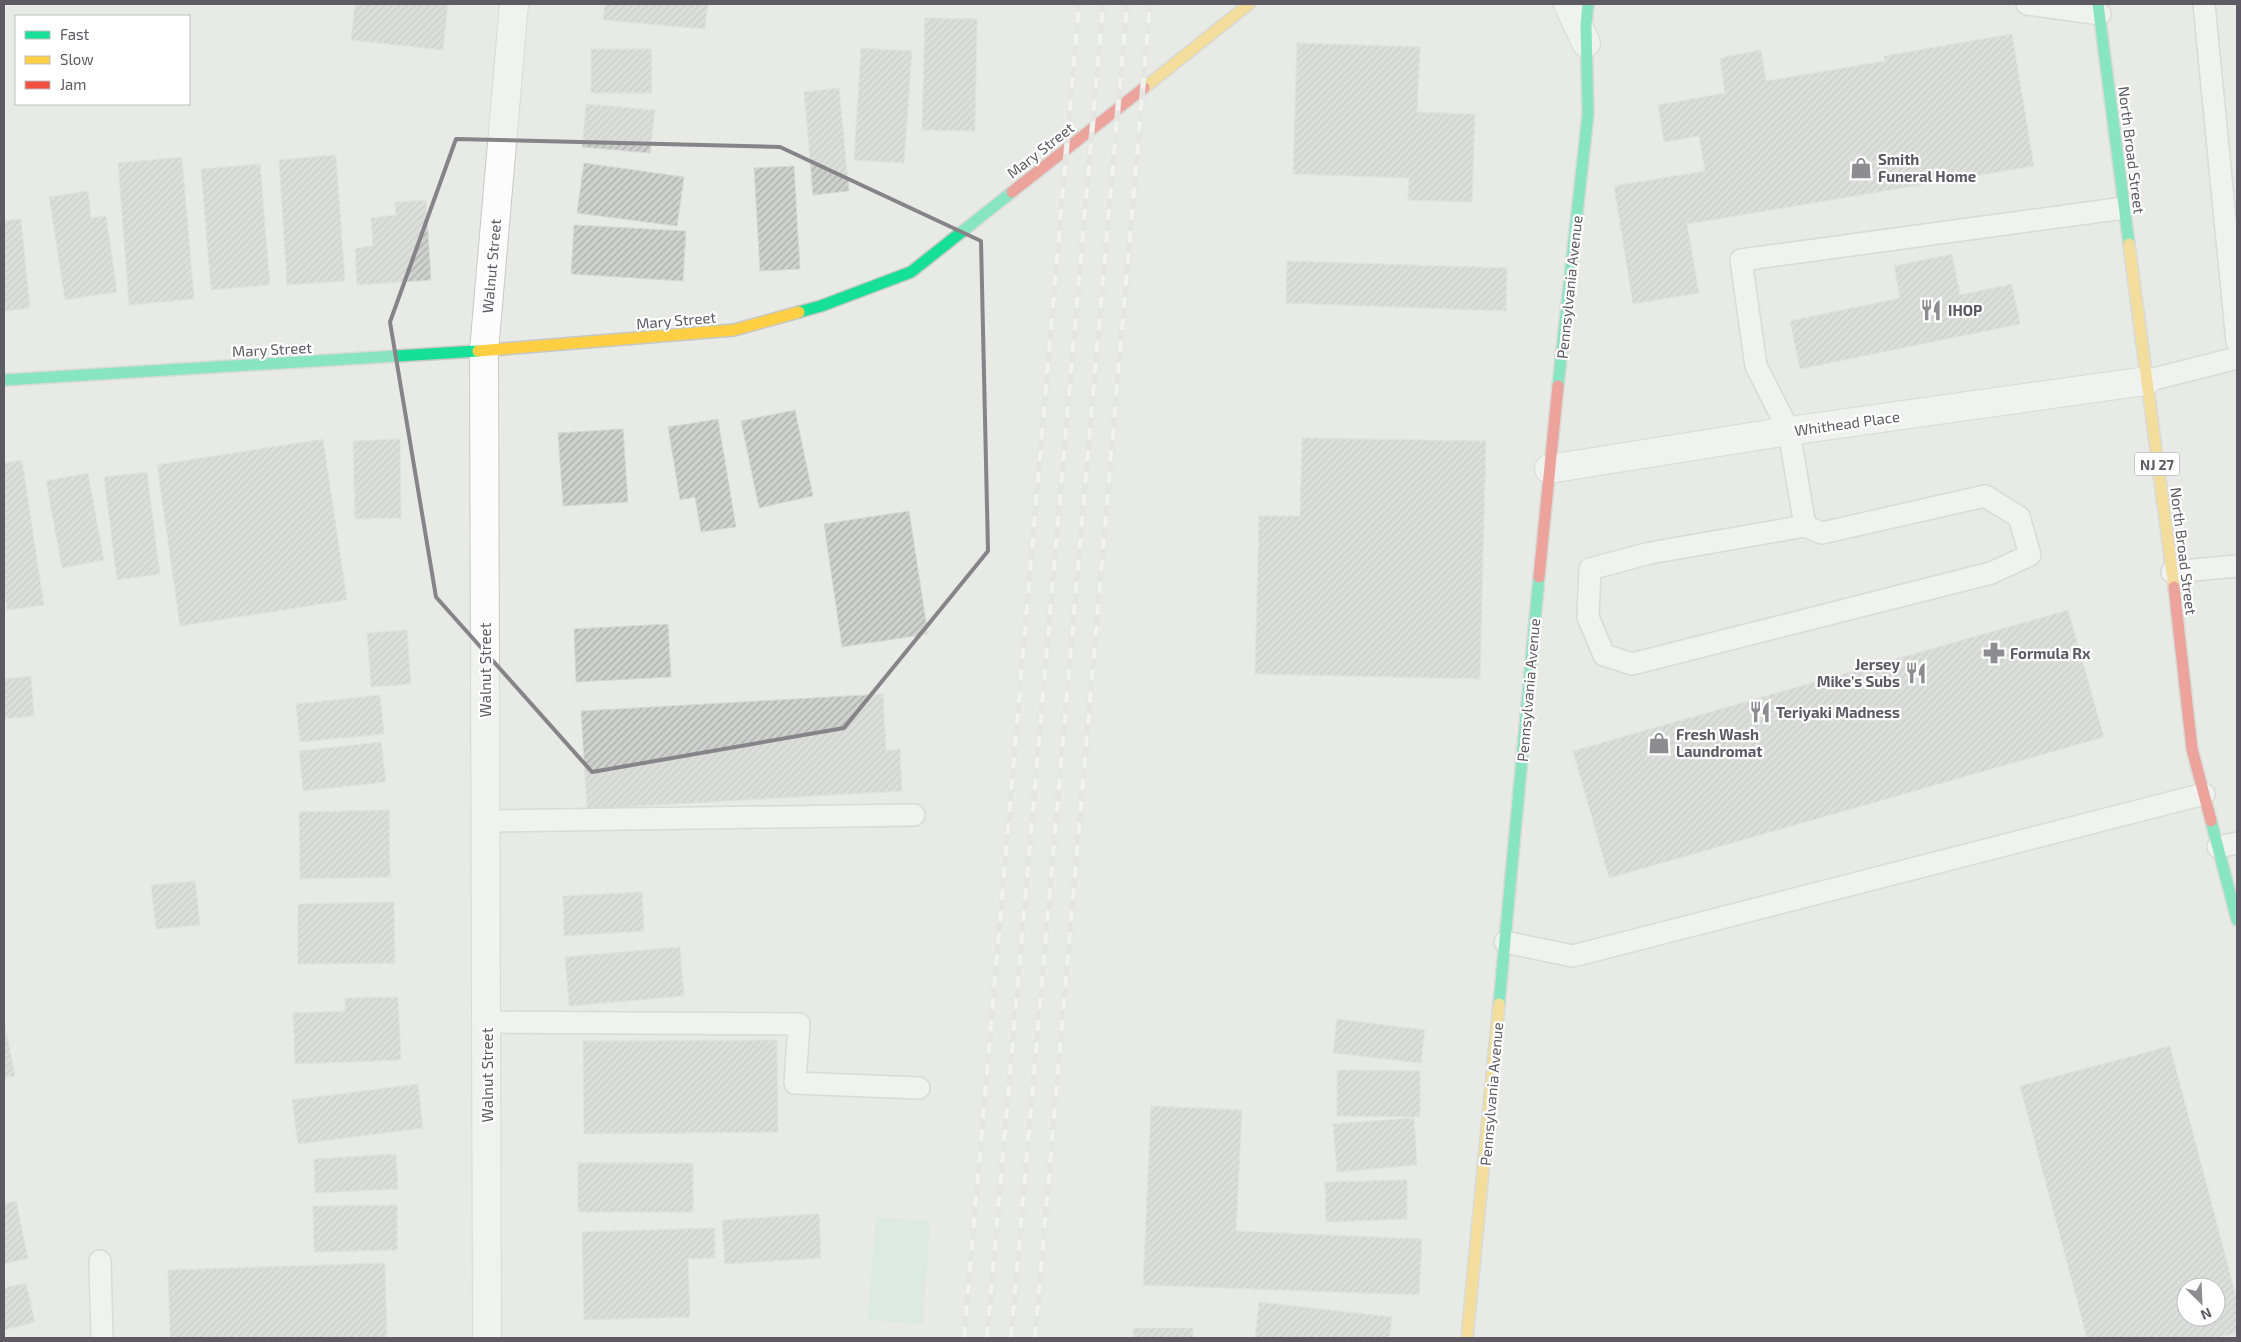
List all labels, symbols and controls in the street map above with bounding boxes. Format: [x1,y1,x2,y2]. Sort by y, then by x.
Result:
legend [15,15,190,105]
text: Fast [60,25,90,43]
text: Slow [60,50,94,68]
text: Jam [60,75,86,93]
street label: North Broad Street [2115,85,2149,215]
street label: Mary Street [1003,118,1077,182]
place label: Smith Funeral Home [1878,150,1976,185]
shop icon: Smith Funeral Home [1848,155,1874,181]
street label: Pennsylvania Avenue [1553,214,1585,360]
street label: Walnut Street [478,218,504,314]
restaurant icon: IHOP [1918,297,1944,323]
place label: IHOP [1948,301,1982,319]
street label: Mary Street [635,308,717,332]
street label: Mary Street [232,338,313,360]
street label: Whithead Place [1793,407,1901,439]
road number: NJ 27 [2134,452,2180,476]
street label: North Broad Street [2167,486,2201,616]
street label: Pennsylvania Avenue [1513,618,1543,762]
street label: Walnut Street [476,622,494,717]
pharmacy icon: Formula Rx [1981,640,2007,666]
place label: Formula Rx [2010,644,2091,662]
place label: Jersey Mike's Subs [1817,655,1900,690]
restaurant icon: Jersey Mike's Subs [1903,660,1929,686]
restaurant icon: Teriyaki Madness [1747,699,1773,725]
place label: Teriyaki Madness [1776,703,1900,722]
place label: Fresh Wash Laundromat [1676,725,1763,760]
shop icon: Fresh Wash Laundromat [1646,730,1672,756]
street label: Pennsylvania Avenue [1476,1022,1506,1166]
street label: Walnut Street [478,1027,496,1122]
north arrow [2176,1277,2226,1327]
text: N [2198,1305,2215,1324]

